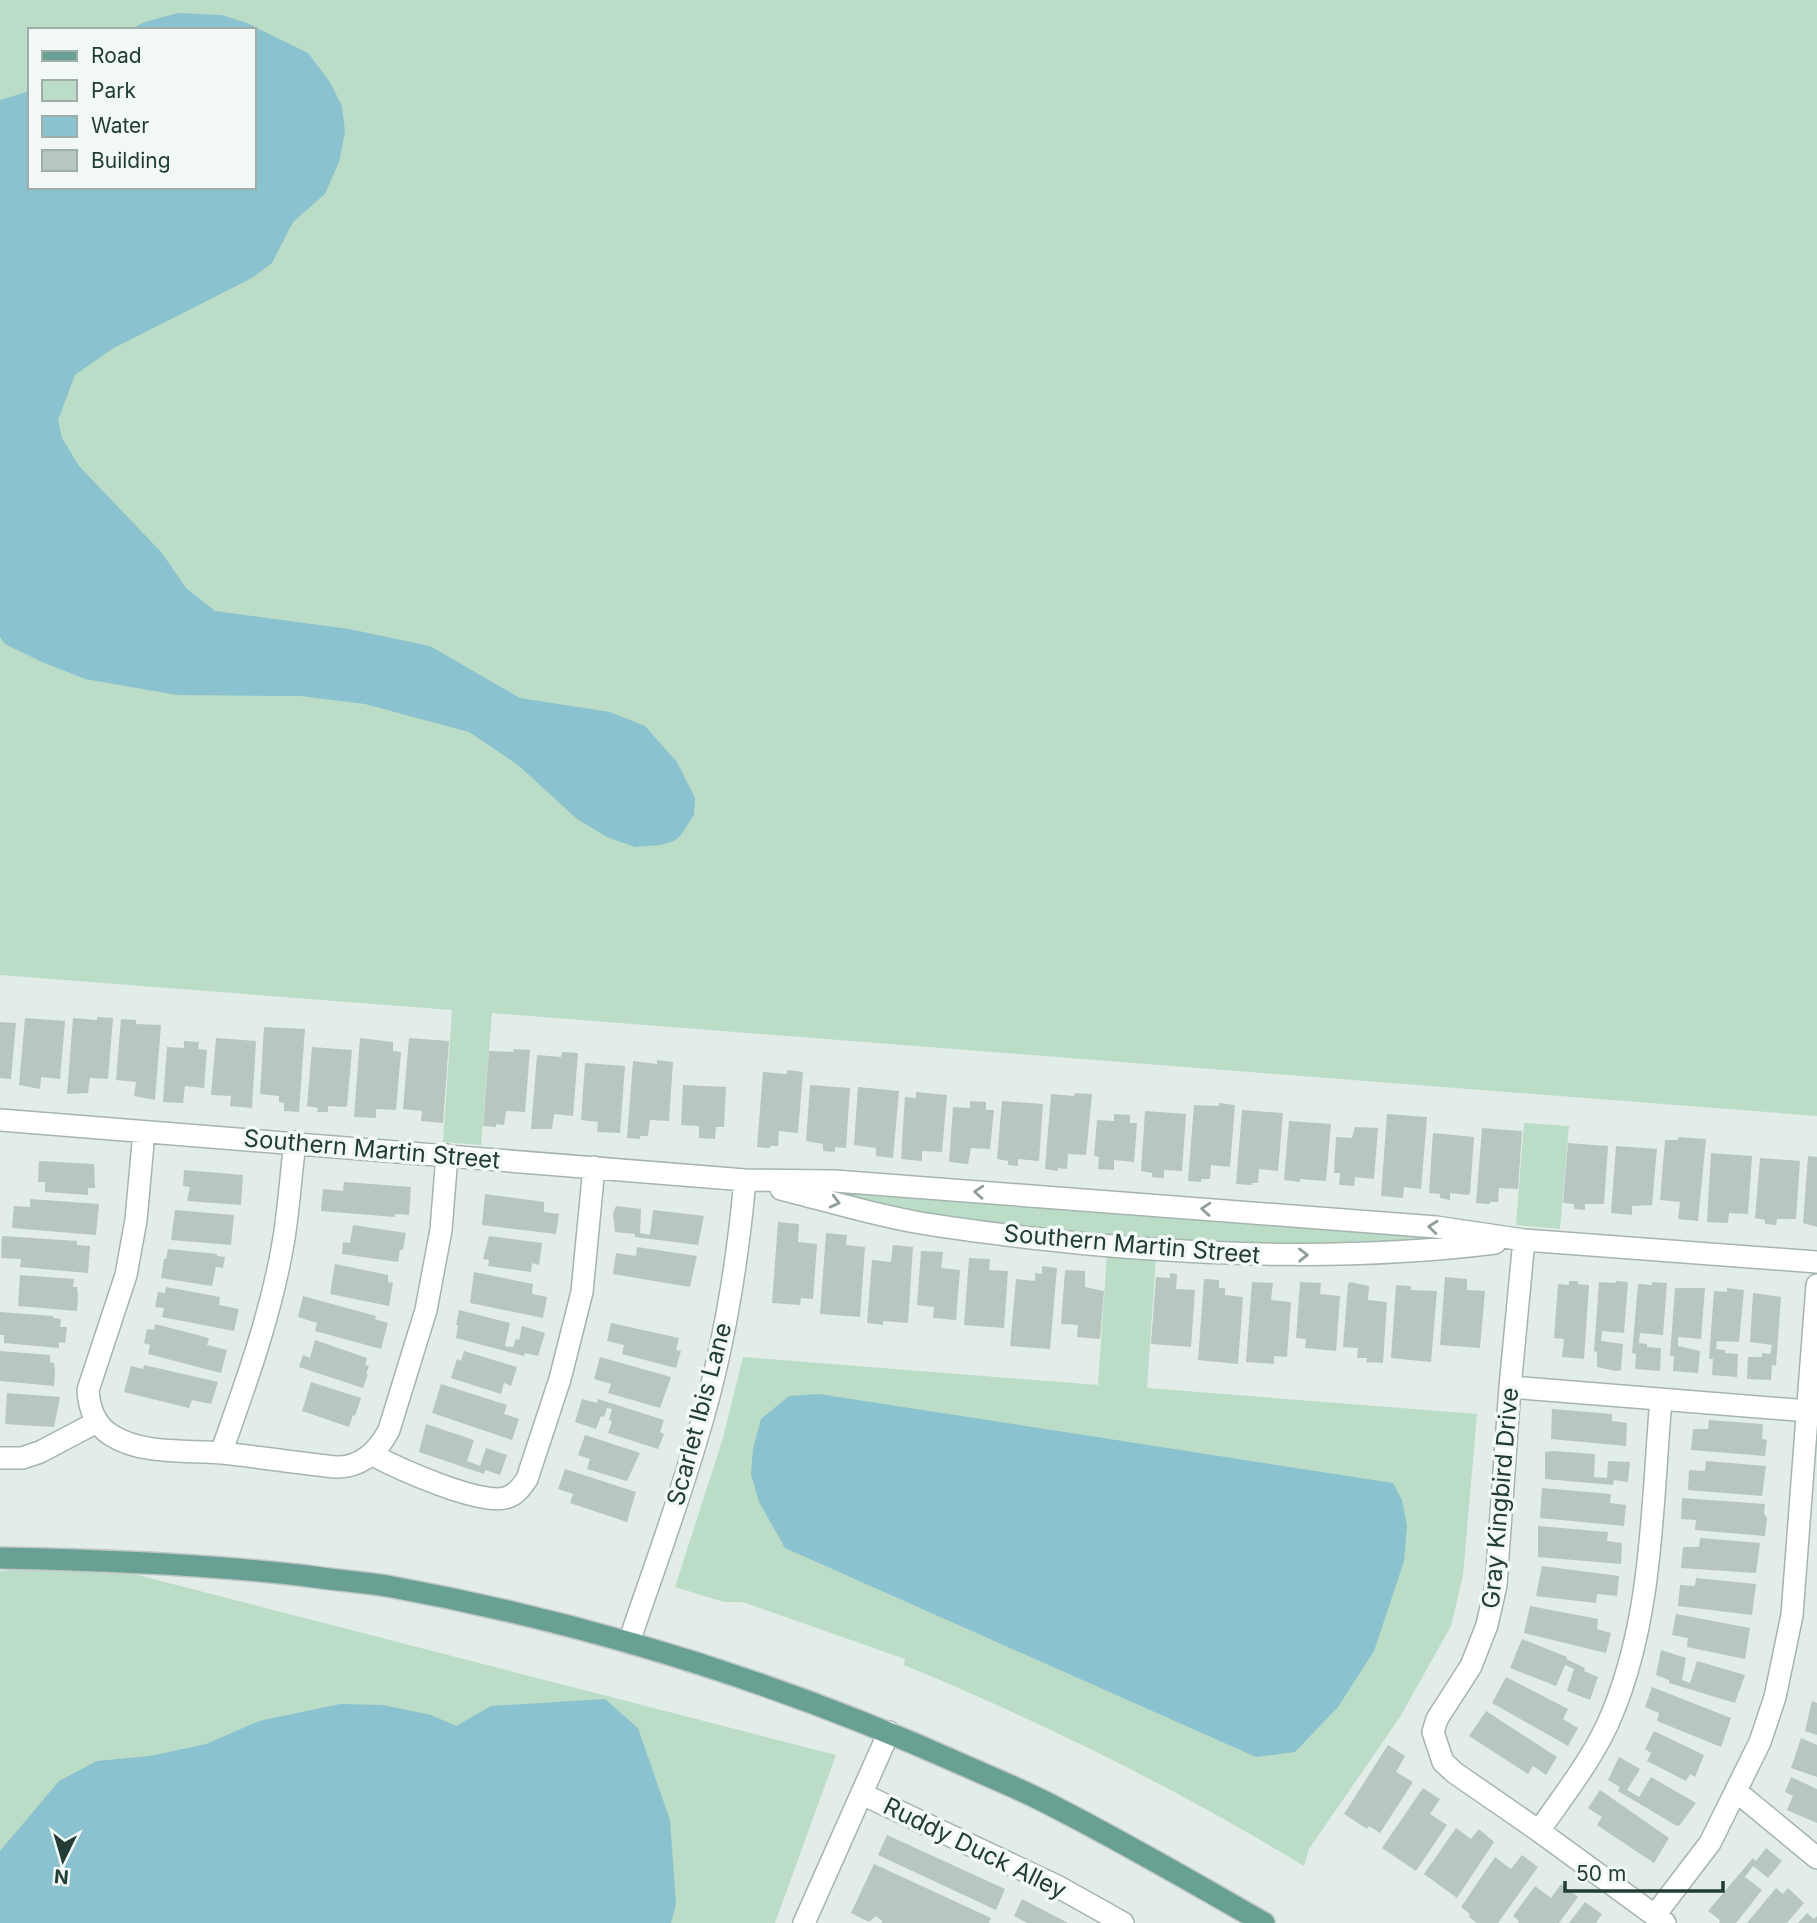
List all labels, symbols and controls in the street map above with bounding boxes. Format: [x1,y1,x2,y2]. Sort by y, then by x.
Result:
legend [28,28,256,189]
text: Road [91,43,142,68]
text: Park [91,78,136,103]
text: Water [91,113,149,138]
text: Building [91,148,171,173]
street label: Southern Martin Street [243,1123,502,1175]
one-way arrow [973,1185,984,1200]
one-way arrow [829,1194,841,1209]
one-way arrow [1200,1202,1211,1217]
street label: Southern Martin Street [1003,1218,1262,1270]
one-way arrow [1427,1220,1438,1235]
one-way arrow [1298,1247,1309,1263]
street label: Scarlet Ibis Lane [661,1319,737,1509]
street label: Gray Kingbird Drive [1476,1386,1524,1610]
street label: Ruddy Duck Alley [879,1791,1071,1905]
north arrow [28,1825,98,1895]
scale bar [1565,1850,1722,1894]
text: 50 m [1576,1861,1626,1886]
text: N [53,1864,70,1889]

